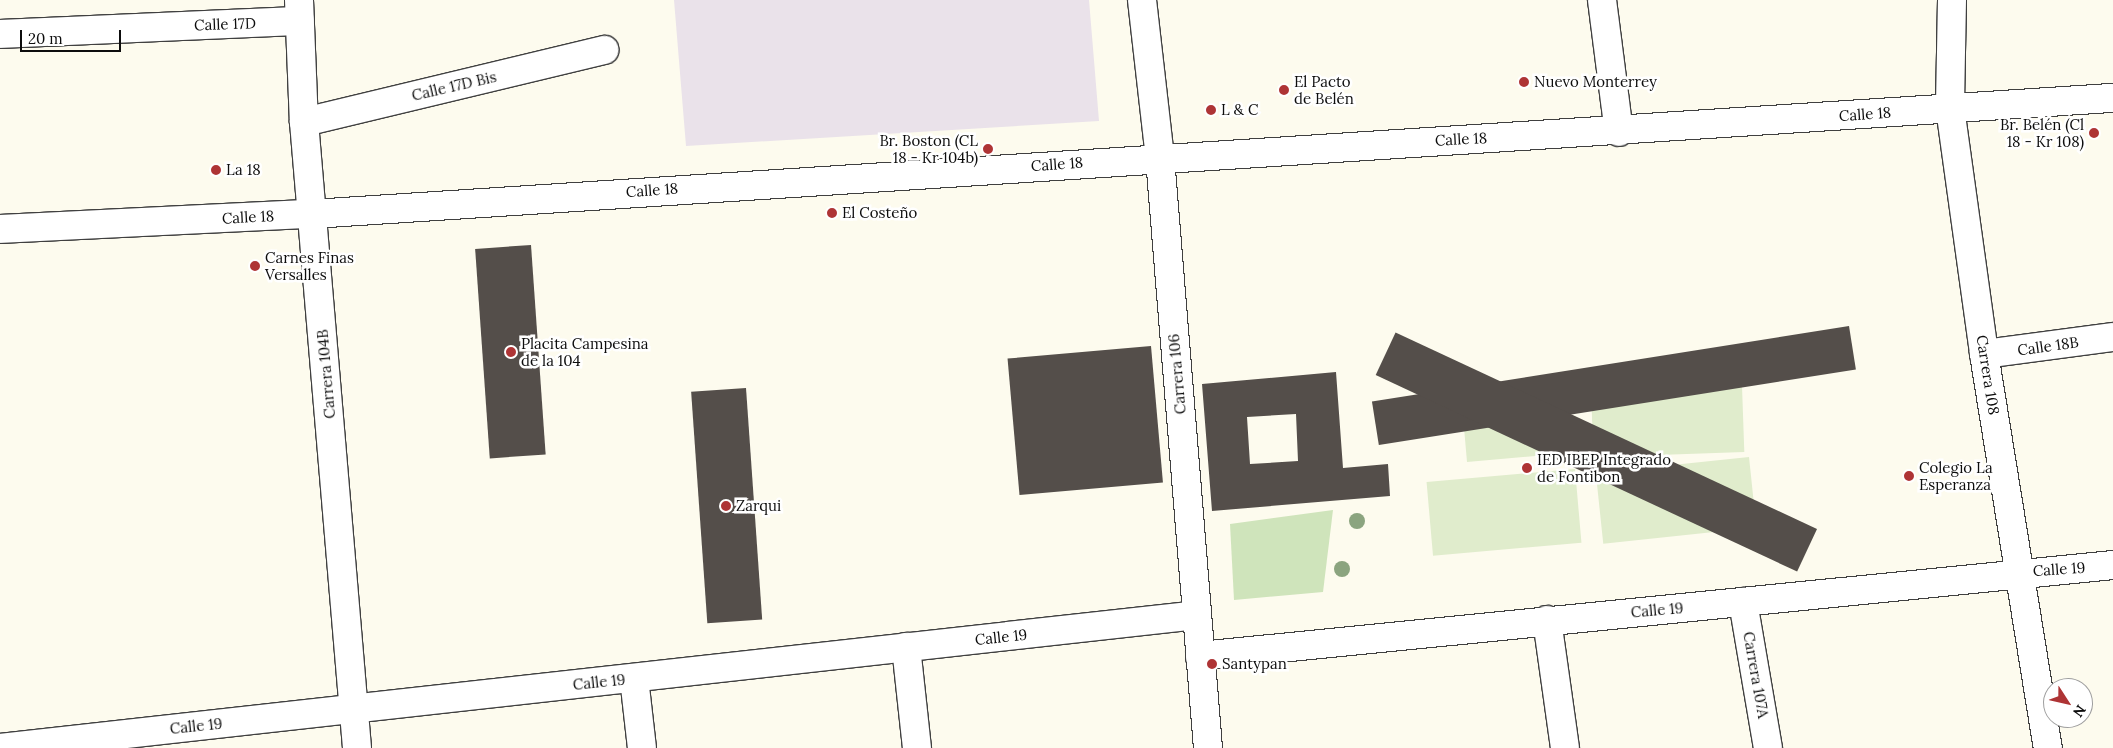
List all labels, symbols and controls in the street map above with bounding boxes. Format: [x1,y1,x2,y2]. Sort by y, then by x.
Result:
street label: Calle 17D [194,14,256,34]
scale bar [22,20,124,52]
text: 20 m [28,29,63,48]
street label: Calle 17D Bis [410,68,498,104]
place label: El Pacto de Belén [1294,72,1354,107]
place label: Nuevo Monterrey [1534,73,1657,91]
marker: Nuevo Monterrey [1518,76,1530,88]
marker: El Pacto de Belén [1278,84,1290,96]
place label: L & C [1221,101,1258,119]
street label: Calle 18 [1838,103,1892,125]
marker: L & C [1205,104,1217,116]
place label: Br. Belén (Cl 18 - Kr 108) [2000,115,2084,150]
marker: Br. Belén (Cl 18 - Kr 108) [2088,127,2100,139]
street label: Calle 18 [1434,129,1488,149]
place label: Br. Boston (CL 18 - Kr 104b) [879,131,978,166]
marker: Br. Boston (CL 18 - Kr 104b) [982,143,994,155]
street label: Calle 18 [1030,153,1084,175]
place label: La 18 [226,161,261,179]
marker: La 18 [210,164,222,176]
street label: Calle 18 [625,179,679,201]
place label: El Costeño [842,204,917,222]
street label: Calle 18 [221,207,275,227]
marker: El Costeño [826,207,838,219]
place label: Carnes Finas Versalles [265,248,354,283]
marker: Carnes Finas Versalles [249,260,261,272]
street label: Carrera 104B [313,329,339,419]
street label: Carrera 106 [1165,333,1189,415]
street label: Calle 18B [2016,333,2080,359]
place label: Placita Campesina de la 104 [521,334,648,369]
street label: Carrera 108 [1973,334,2003,416]
marker: Placita Campesina de la 104 [505,346,517,358]
place label: IED IBEP Integrado de Fontibon [1537,450,1671,485]
place label: Colegio La Esperanza [1919,458,1993,493]
marker: IED IBEP Integrado de Fontibon [1521,462,1533,474]
marker: Colegio La Esperanza [1903,470,1915,482]
place label: Zarqui [736,497,781,515]
marker: Zarqui [720,500,732,512]
street label: Calle 19 [2032,558,2086,580]
street label: Calle 19 [1630,599,1684,621]
street label: Calle 19 [974,625,1028,649]
street label: Carrera 107A [1740,630,1772,720]
place label: Santypan [1222,655,1287,673]
marker: Santypan [1206,658,1218,670]
street label: Calle 19 [572,670,626,694]
north arrow [2043,678,2093,728]
text: N [2069,701,2090,721]
street label: Calle 19 [169,714,223,738]

